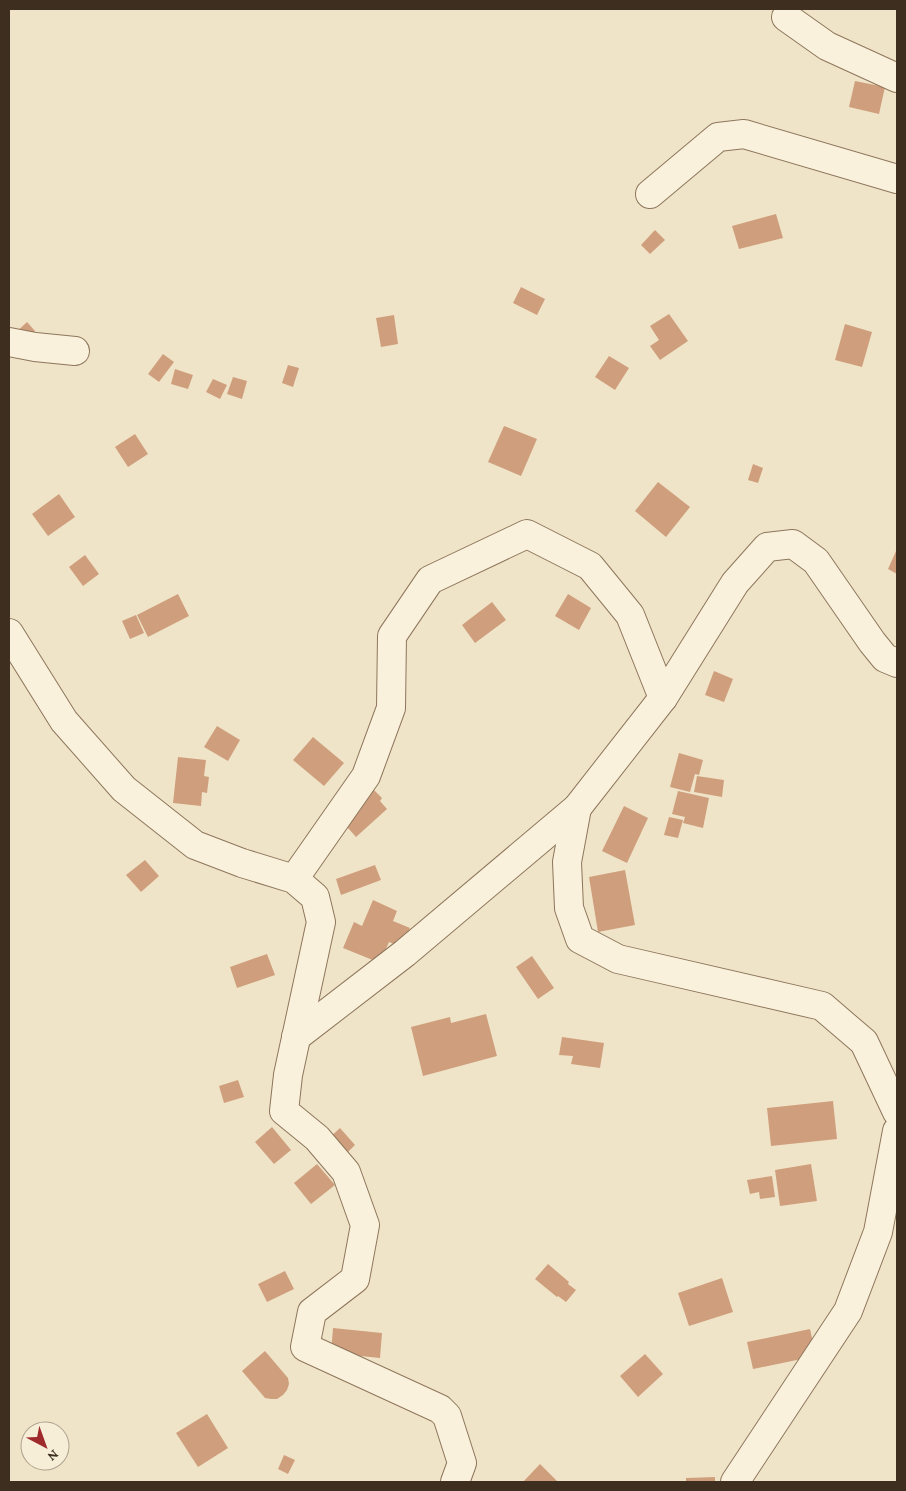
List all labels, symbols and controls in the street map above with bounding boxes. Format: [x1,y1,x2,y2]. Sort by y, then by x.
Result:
north arrow [20,1421,70,1471]
text: N [44,1447,62,1465]

